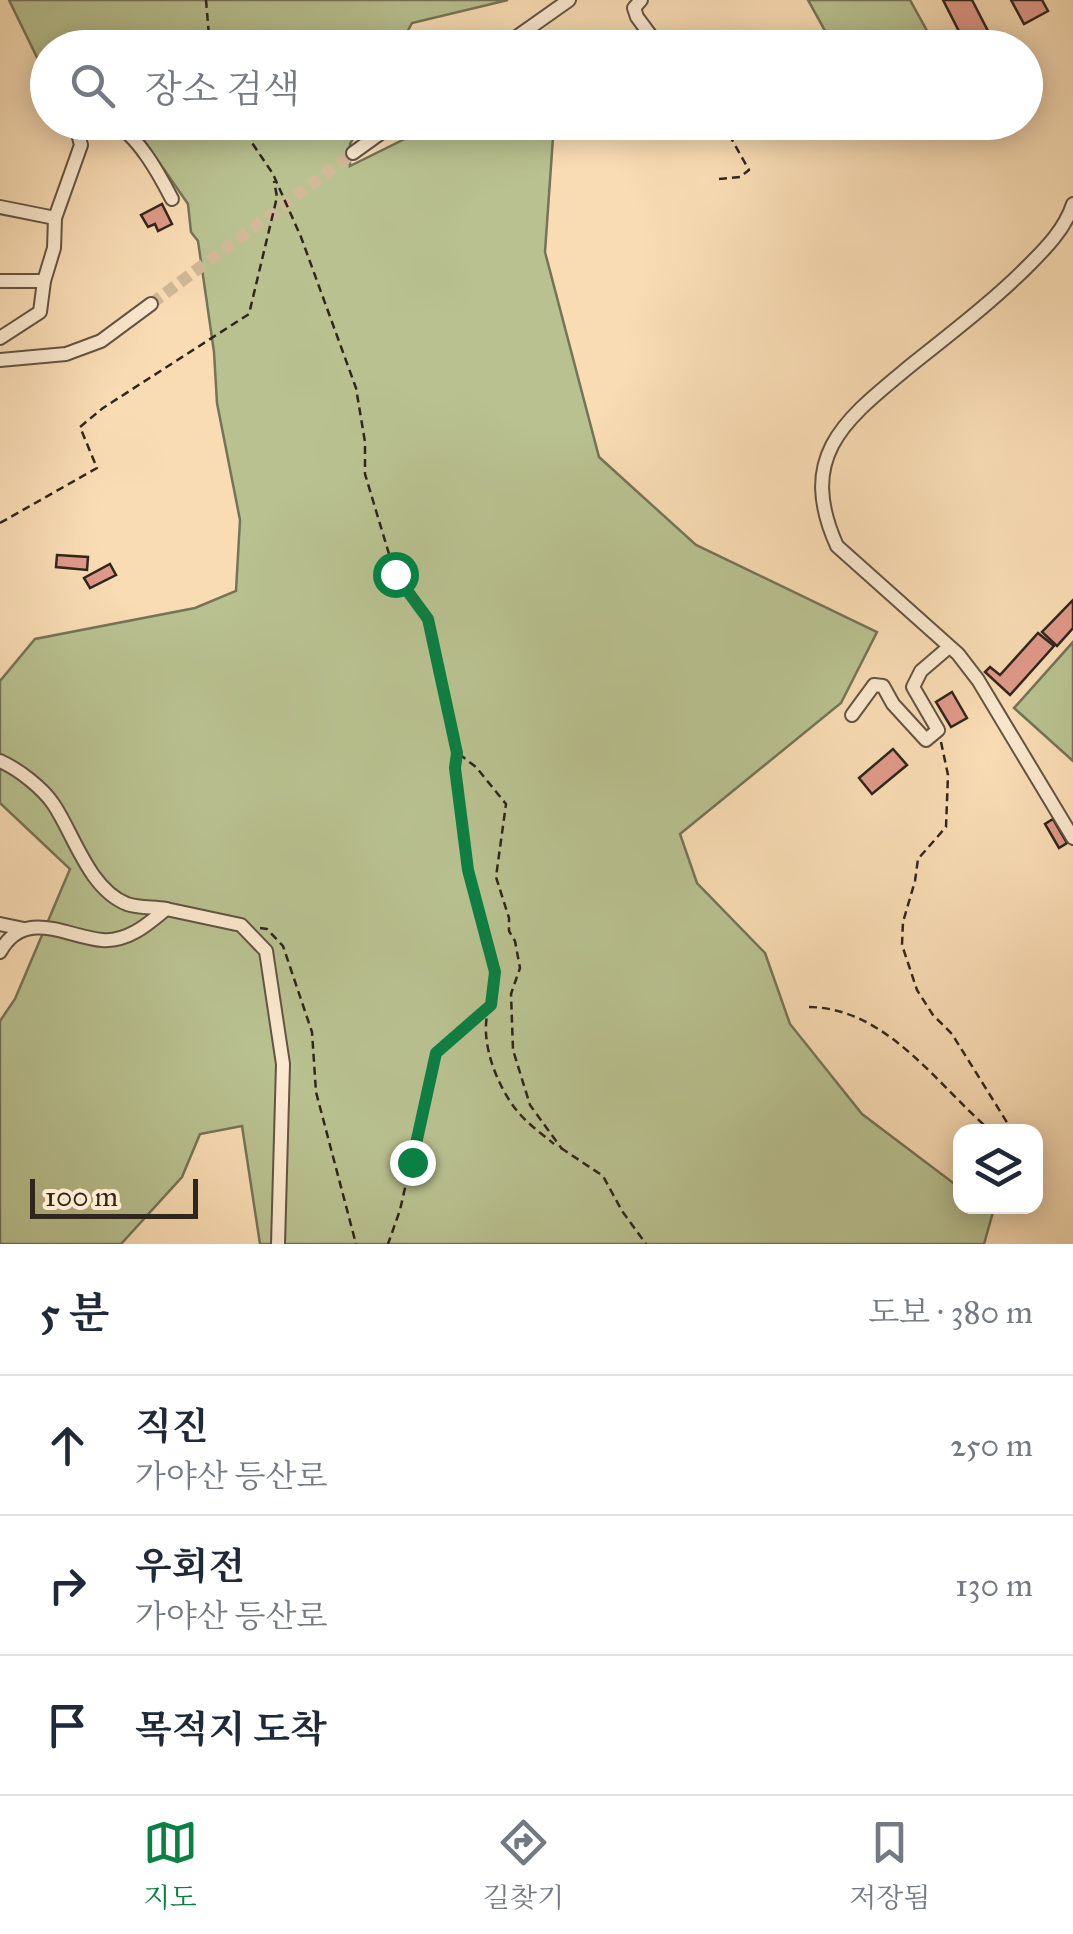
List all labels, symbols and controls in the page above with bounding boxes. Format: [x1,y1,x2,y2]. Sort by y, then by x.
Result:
search box [30,30,1043,140]
icon: search [65,58,120,113]
text: 장소 검색 [145,66,300,112]
route start [373,552,419,598]
map controls [953,1124,1043,1214]
button: layers [953,1124,1043,1214]
route end [390,1140,436,1186]
scale bar [30,1174,198,1218]
text: 100 m [45,1179,118,1214]
text: 5 분 [40,1287,109,1339]
text: 도보 · 380 m [868,1293,1033,1332]
text: 직진 [135,1403,208,1449]
icon: ahead [40,1418,95,1473]
text: 250 m [950,1426,1033,1465]
text: 가야산 등산로 [135,1457,327,1496]
text: 우회전 [135,1543,245,1589]
icon: right [40,1558,95,1613]
text: 130 m [955,1566,1033,1605]
text: 가야산 등산로 [135,1597,327,1636]
icon: arrive [40,1698,95,1753]
text: 목적지 도착 [135,1706,327,1752]
tab: 지도 [143,1815,198,1915]
tab: 길찾기 [483,1815,564,1915]
tab: 저장됨 [849,1815,930,1915]

